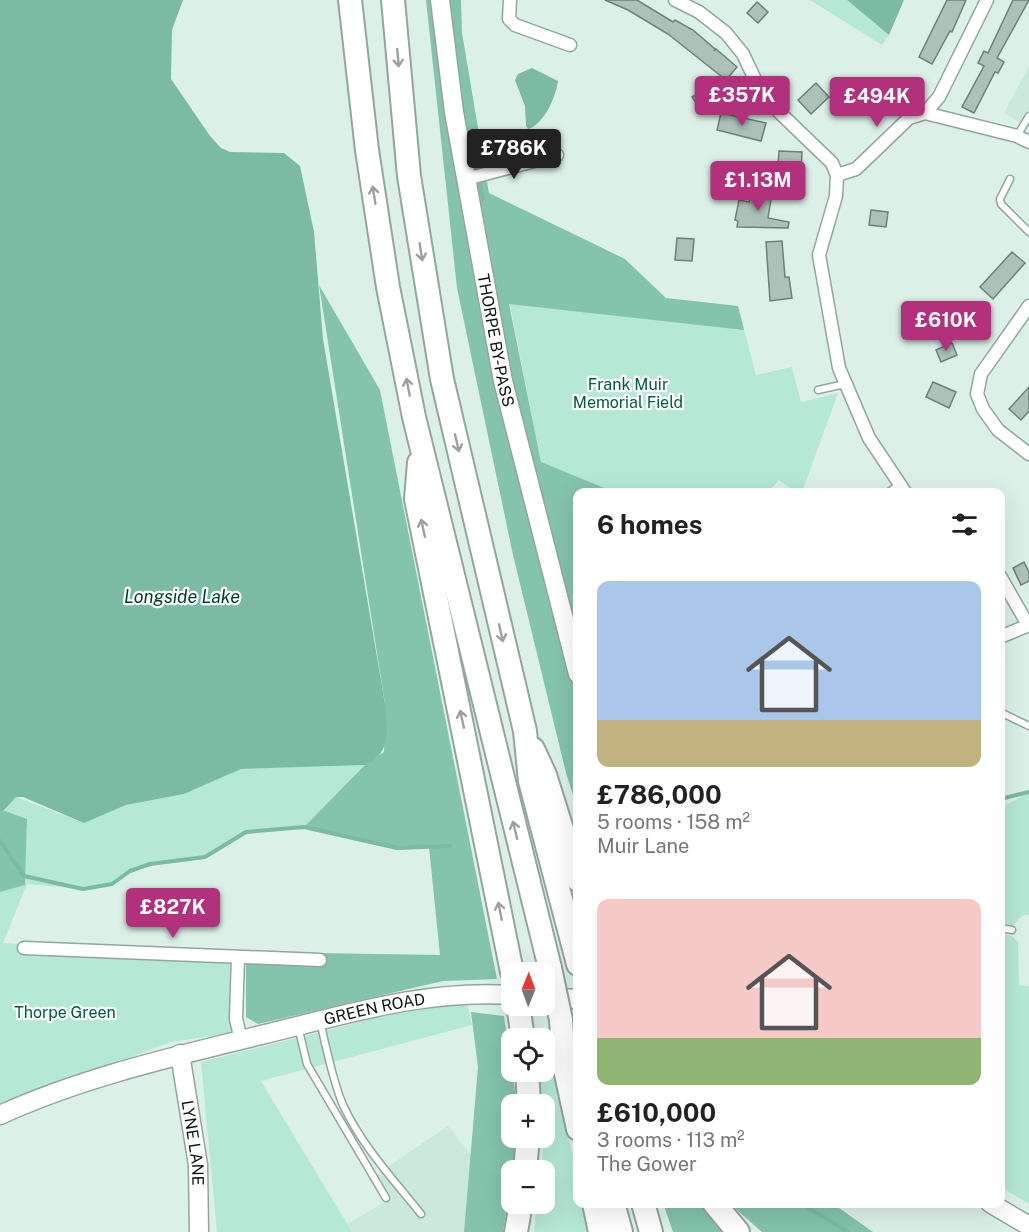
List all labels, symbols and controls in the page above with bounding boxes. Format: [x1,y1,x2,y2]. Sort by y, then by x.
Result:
one-way arrow [393,48,404,68]
pin: £357K [700,76,784,127]
pin: £494K [835,77,919,128]
text: £357K [709,83,775,107]
text: £494K [844,84,910,108]
pin: £786K [472,129,556,180]
text: £786K [481,136,547,160]
pin: £1.13M [709,161,807,212]
text: £1.13M [724,168,792,192]
one-way arrow [368,185,379,205]
one-way arrow [416,241,427,261]
street label: THORPE BY-PASS [474,272,519,409]
pin: £610K [904,301,988,352]
text: £610K [915,308,977,332]
park label: Frank Muir Memorial Field [573,375,683,412]
one-way arrow [402,377,413,397]
one-way arrow [451,434,463,453]
icon: filters [948,508,981,541]
text: 6 homes [597,509,702,540]
one-way arrow [417,519,428,539]
water label: Longside Lake [124,586,240,607]
icon: home [735,620,843,728]
one-way arrow [496,623,508,642]
one-way arrow [456,710,468,729]
text: £786,000 [597,779,722,810]
text: 5 rooms · 158 m² [597,810,750,834]
one-way arrow [509,821,521,840]
text: Muir Lane [597,834,689,858]
pin: £827K [131,888,215,939]
text: £827K [140,895,206,919]
one-way arrow [494,901,505,921]
icon: home [735,938,843,1046]
north arrow [501,962,555,1016]
map controls [501,962,555,1214]
street label: GREEN ROAD [322,989,426,1028]
park label: Thorpe Green [14,1003,116,1022]
button: locate [501,1028,555,1082]
button: + [501,1094,555,1148]
text: £610,000 [597,1097,716,1128]
street label: LYNE LANE [178,1099,208,1186]
text: 3 rooms · 113 m² [597,1128,745,1152]
text: The Gower [597,1152,697,1176]
button: − [501,1160,555,1214]

